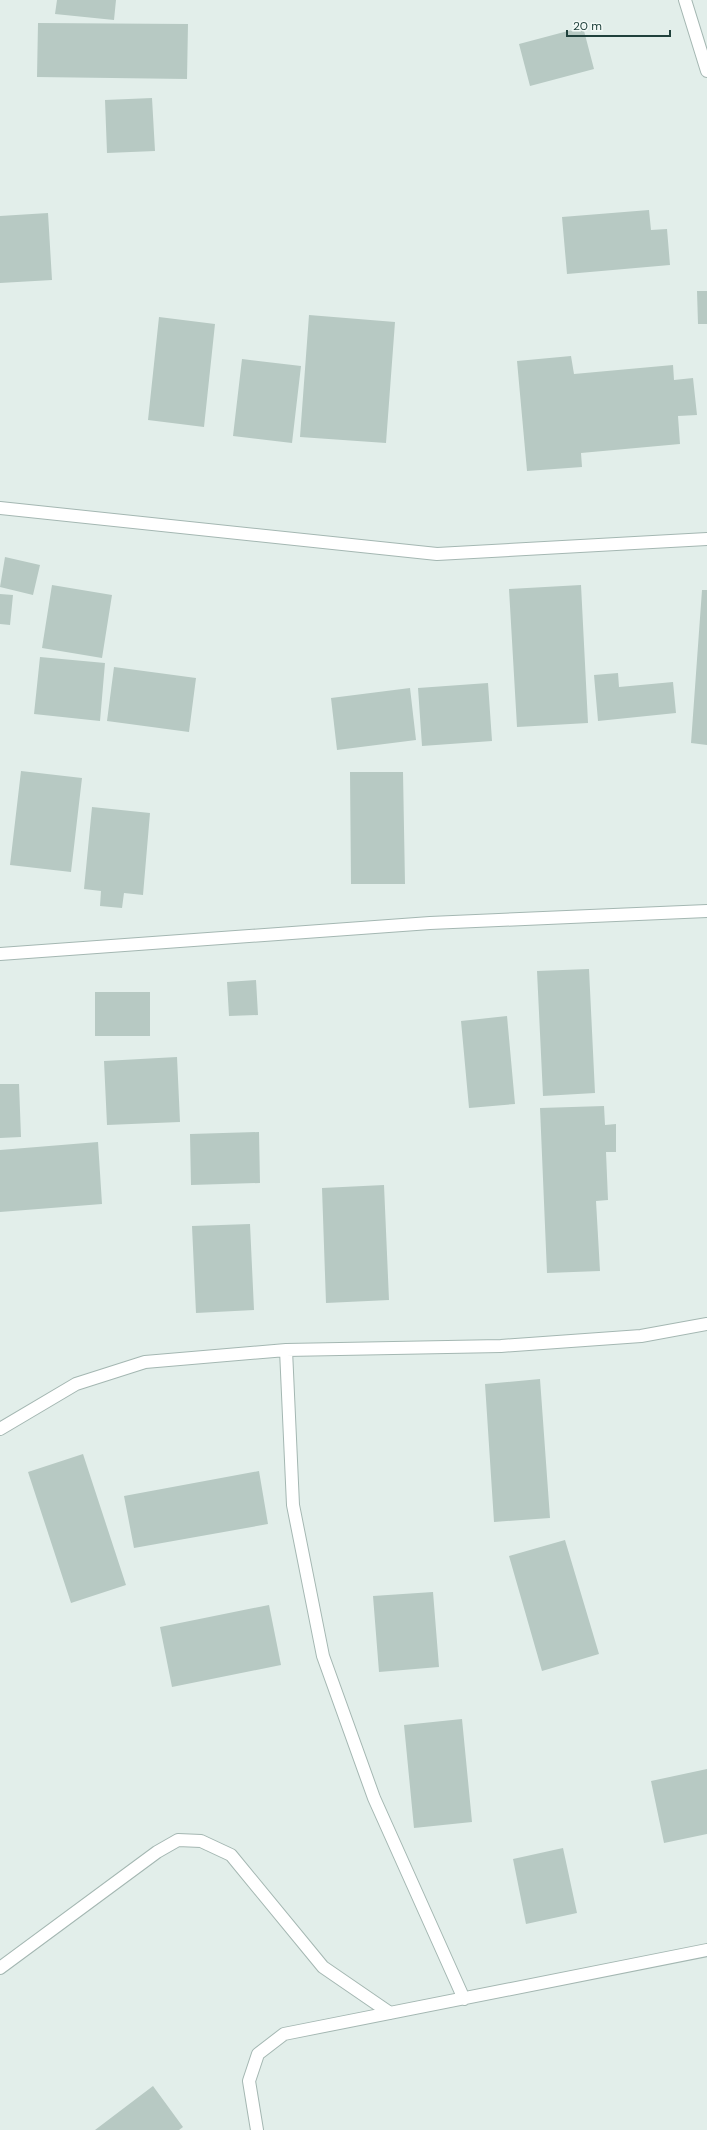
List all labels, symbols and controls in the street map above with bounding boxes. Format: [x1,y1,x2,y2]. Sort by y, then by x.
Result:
scale bar [567,12,670,38]
text: 20 m [573,18,602,34]

